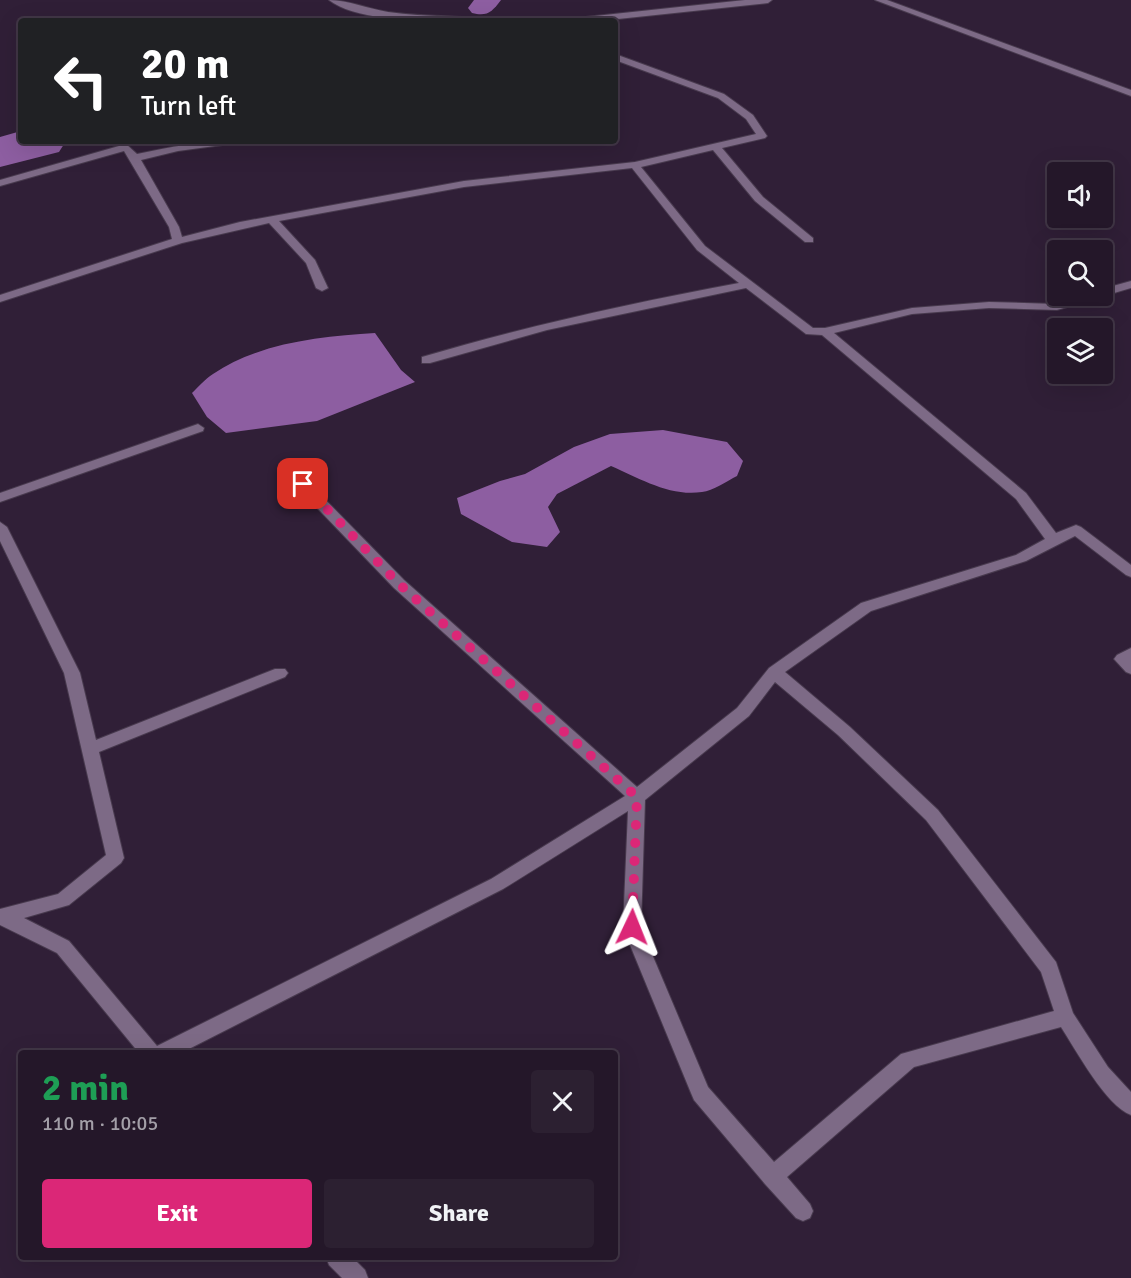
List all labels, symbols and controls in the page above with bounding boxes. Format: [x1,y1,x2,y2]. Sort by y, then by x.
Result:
text: 20 m [141,39,230,90]
icon: left [42,42,120,120]
text: Turn left [141,90,236,123]
map controls [1047,162,1113,384]
button: sound [1047,162,1113,228]
button: search [1047,240,1113,306]
button: layers [1047,318,1113,384]
pin [277,458,328,509]
icon: arrive [286,467,319,500]
position arrow [600,895,664,959]
text: 2 min [42,1066,129,1111]
button: close [531,1070,594,1133]
text: 110 m · 10:05 [42,1111,158,1136]
button: Exit [42,1179,312,1248]
button: Share [324,1179,594,1248]

